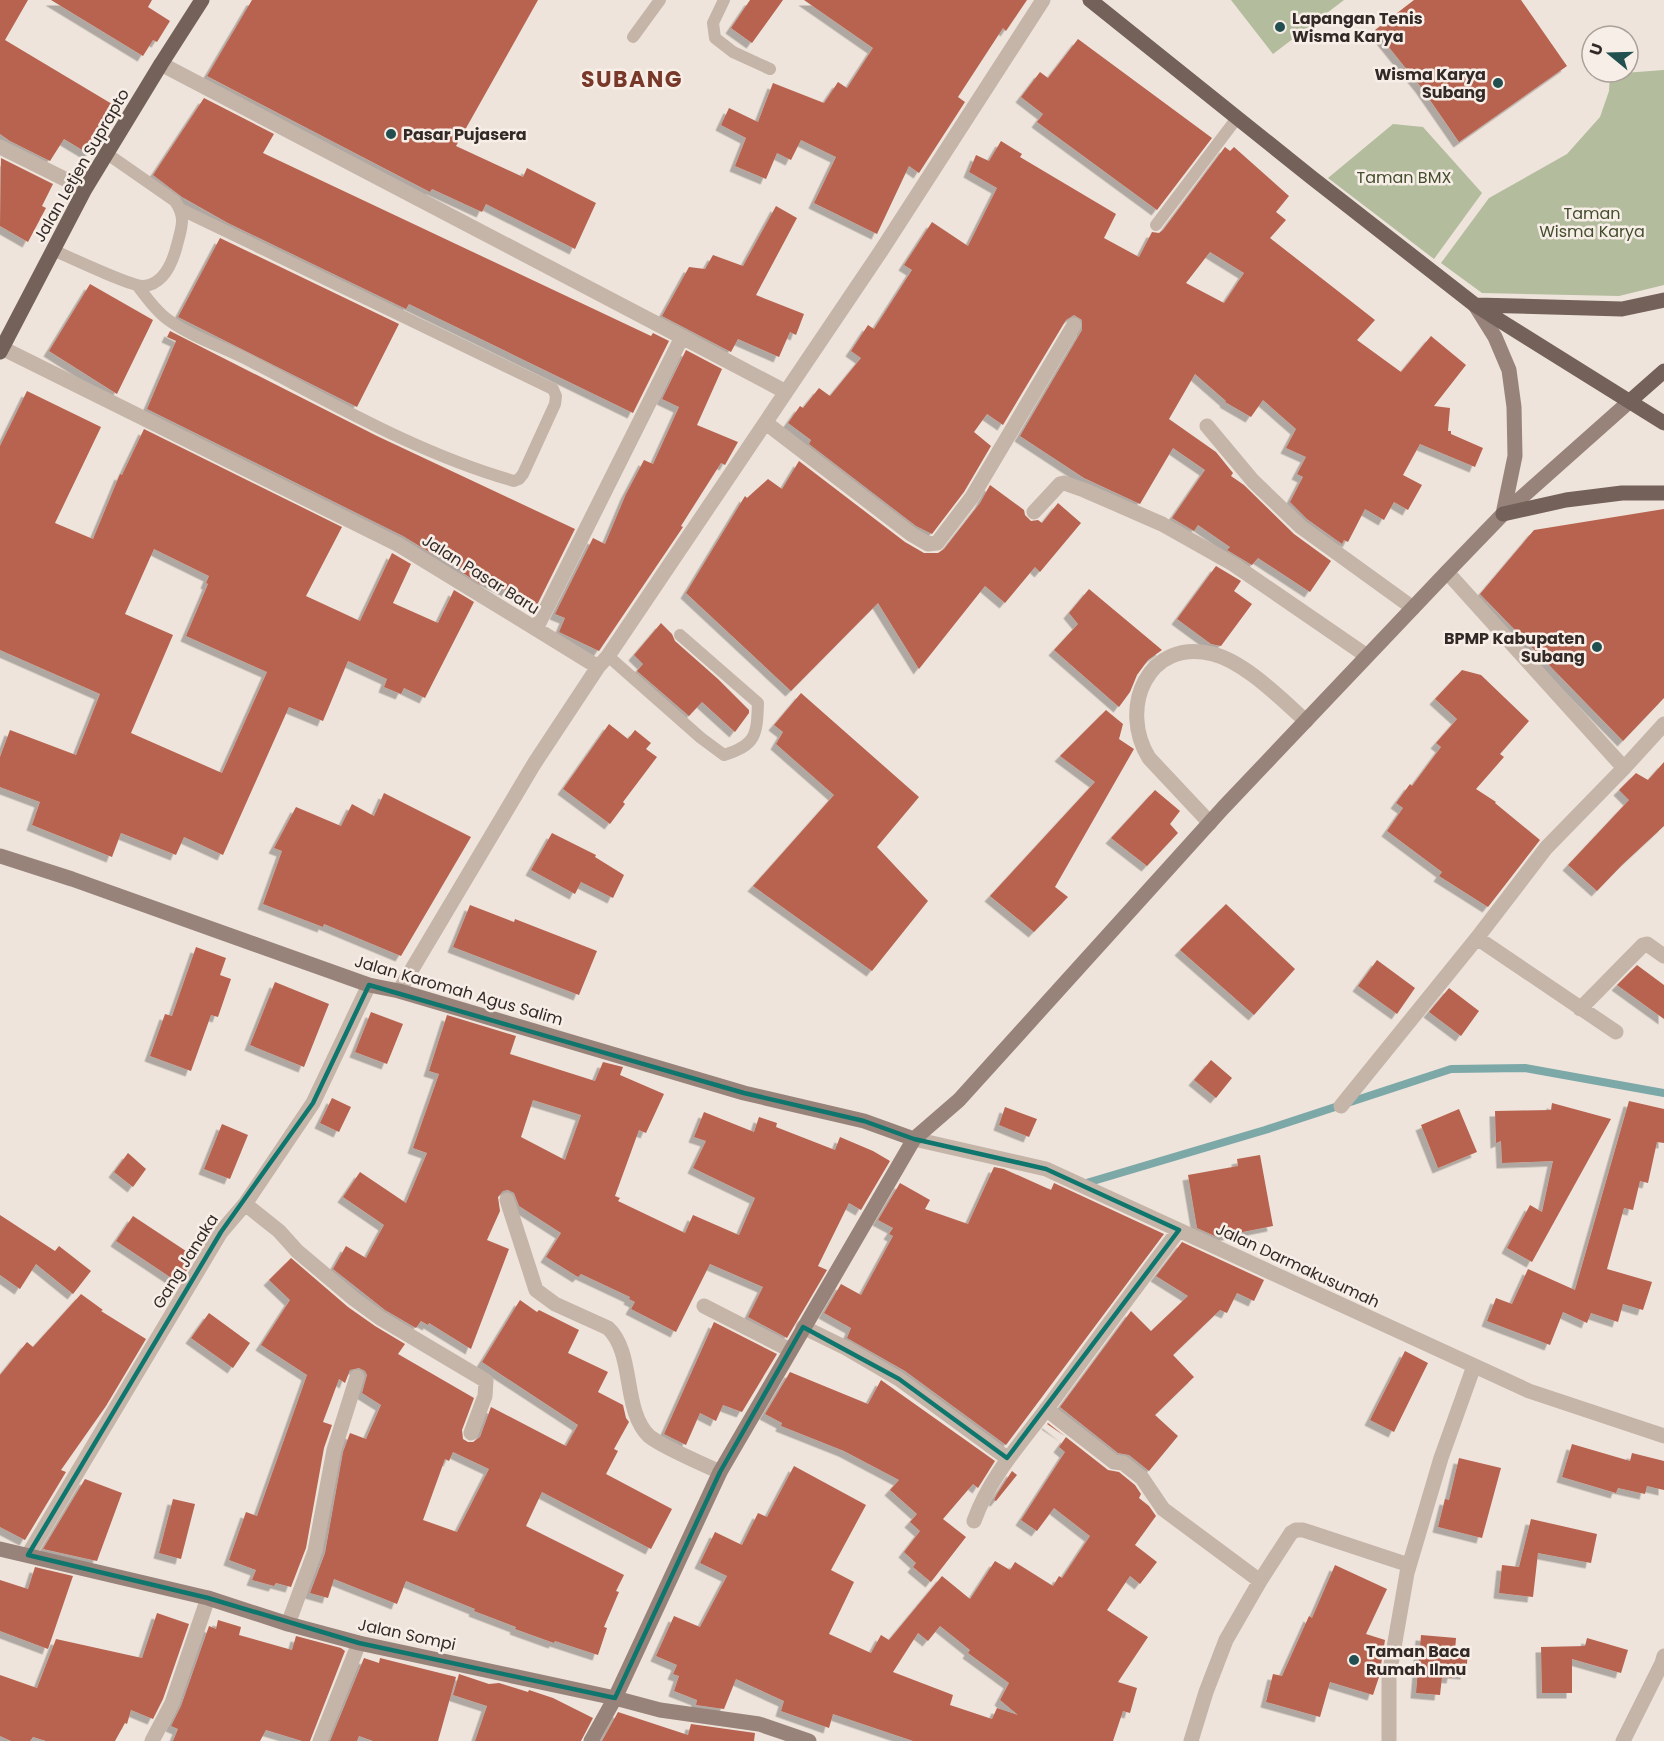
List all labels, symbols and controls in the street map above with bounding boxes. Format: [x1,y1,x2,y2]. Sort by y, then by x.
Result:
place label: Lapangan Tenis Wisma Karya [1292,7,1423,48]
marker: Lapangan Tenis Wisma Karya [1273,20,1287,34]
north arrow [1580,24,1640,84]
text: U [1584,40,1609,58]
place label: Wisma Karya Subang [1374,63,1486,104]
district label: SUBANG [581,64,683,95]
marker: Wisma Karya Subang [1491,76,1505,90]
street label: Jalan Letjen Suprapto [28,84,135,246]
place label: Pasar Pujasera [403,123,527,146]
marker: Pasar Pujasera [384,127,398,141]
park label: Taman BMX [1357,166,1451,189]
park label: Taman Wisma Karya [1539,202,1645,243]
street label: Jalan Pasar Baru [417,529,544,620]
place label: BPMP Kabupaten Subang [1444,627,1585,668]
marker: BPMP Kabupaten Subang [1590,640,1604,654]
street label: Jalan Karomah Agus Salim [352,950,566,1031]
street label: Gang Janaka [147,1209,224,1313]
street label: Jalan Darmakusumah [1212,1217,1384,1314]
street label: Jalan Sompi [356,1613,458,1656]
place label: Taman Baca Rumah Ilmu [1366,1640,1470,1681]
marker: Taman Baca Rumah Ilmu [1347,1653,1361,1667]

